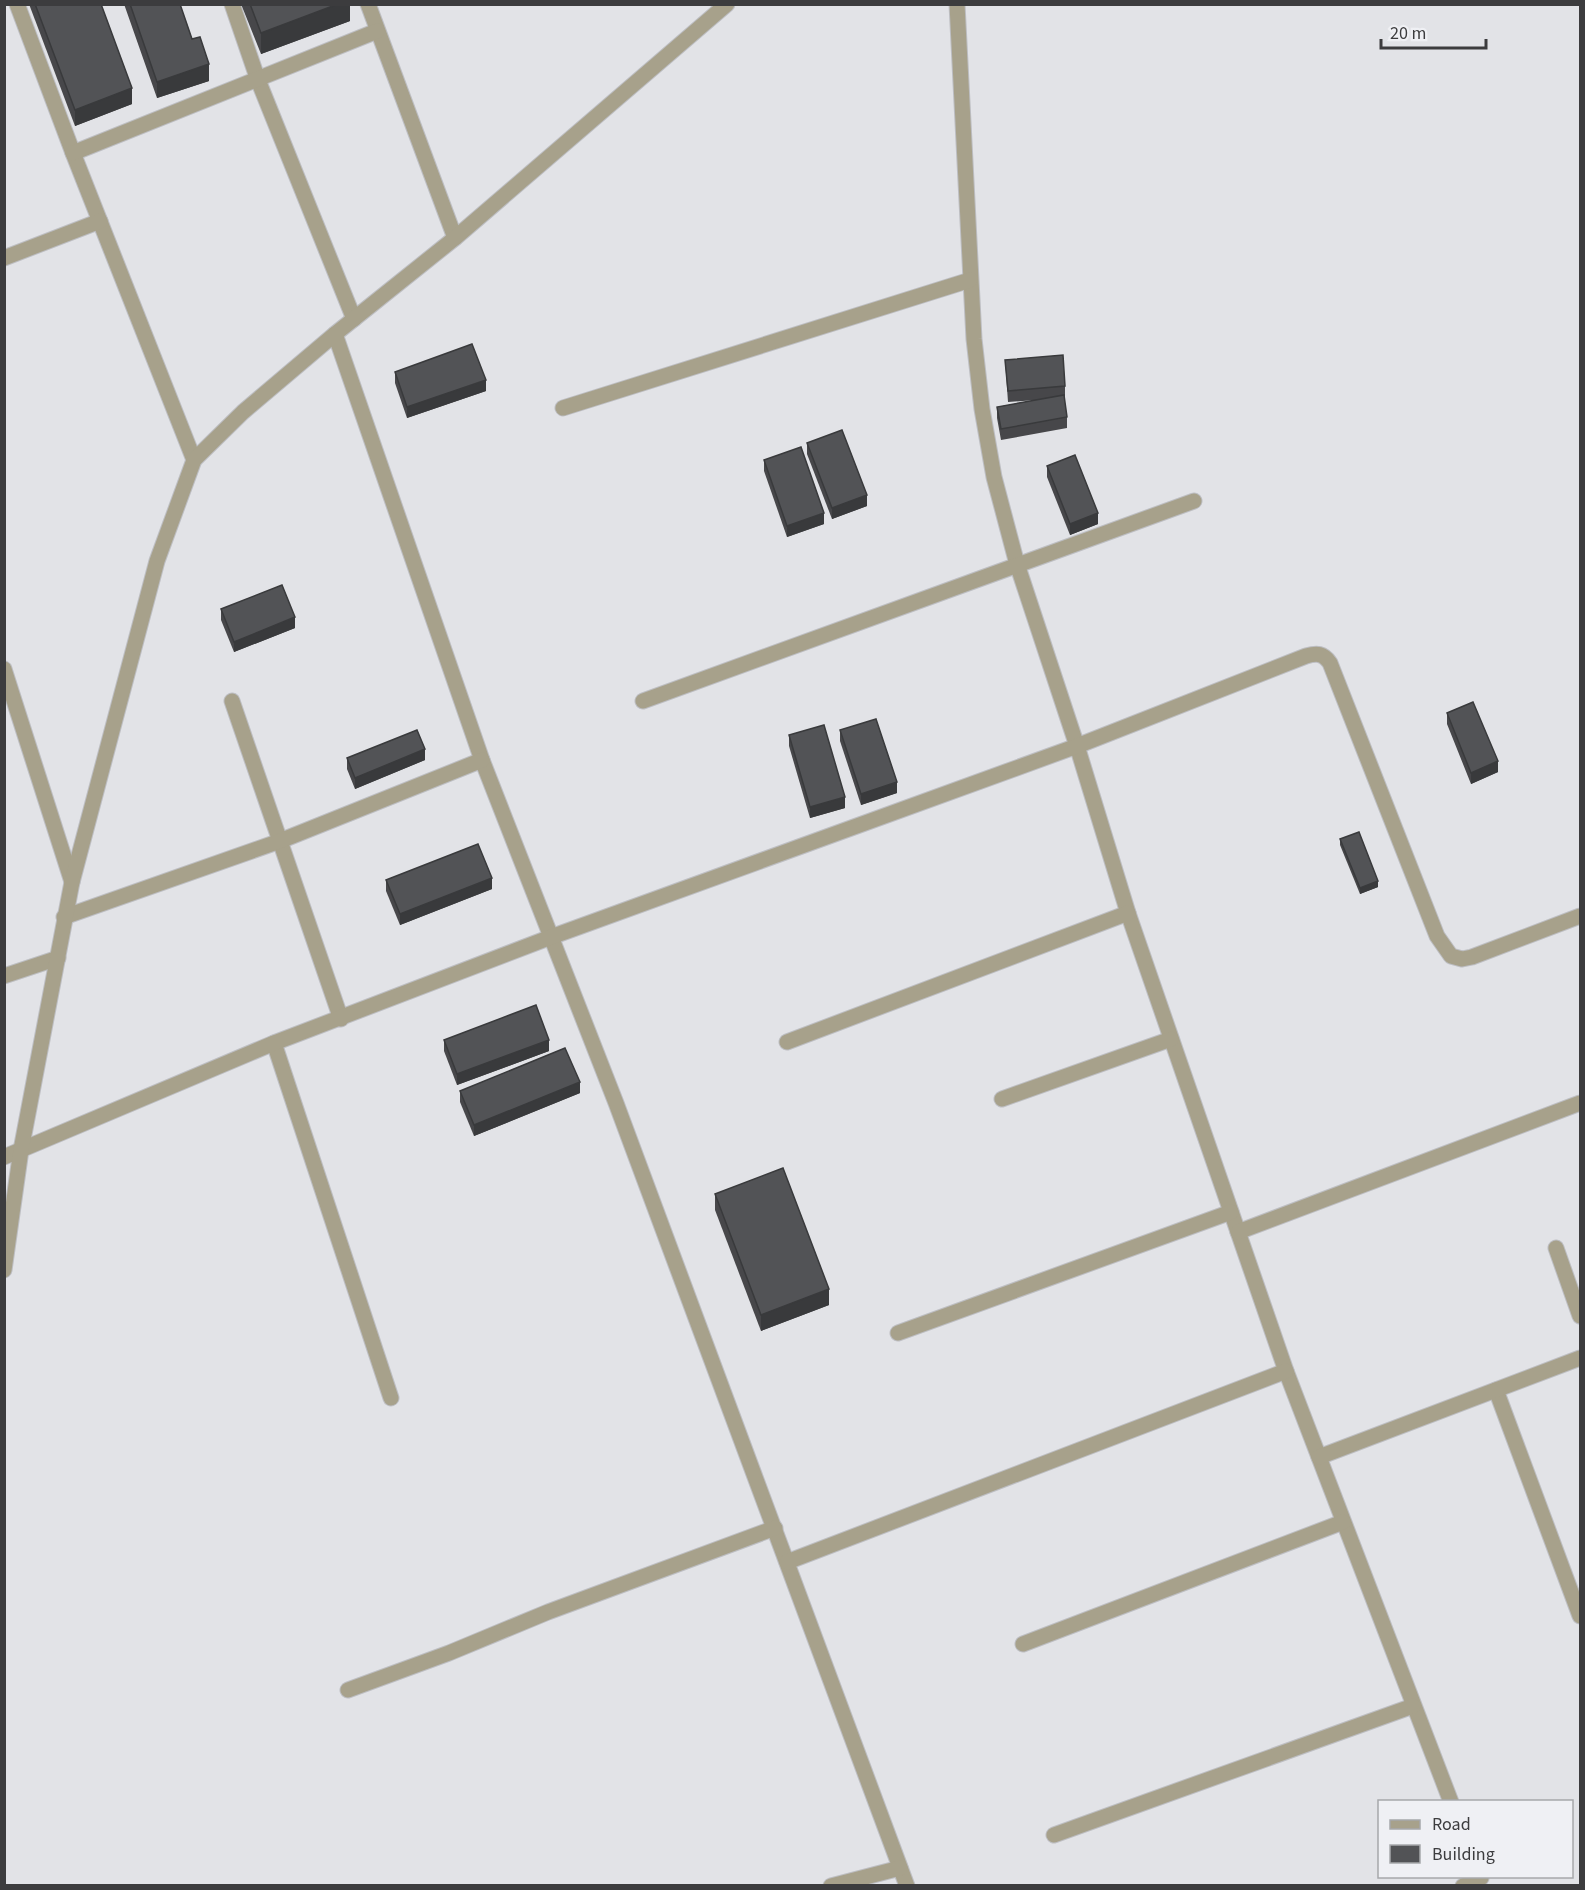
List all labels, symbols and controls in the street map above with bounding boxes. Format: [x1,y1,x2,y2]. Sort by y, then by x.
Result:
scale bar [1381,12,1486,50]
text: 20 m [1390,21,1426,46]
legend [1378,1800,1573,1878]
text: Road [1432,1812,1471,1837]
text: Building [1432,1842,1495,1867]

